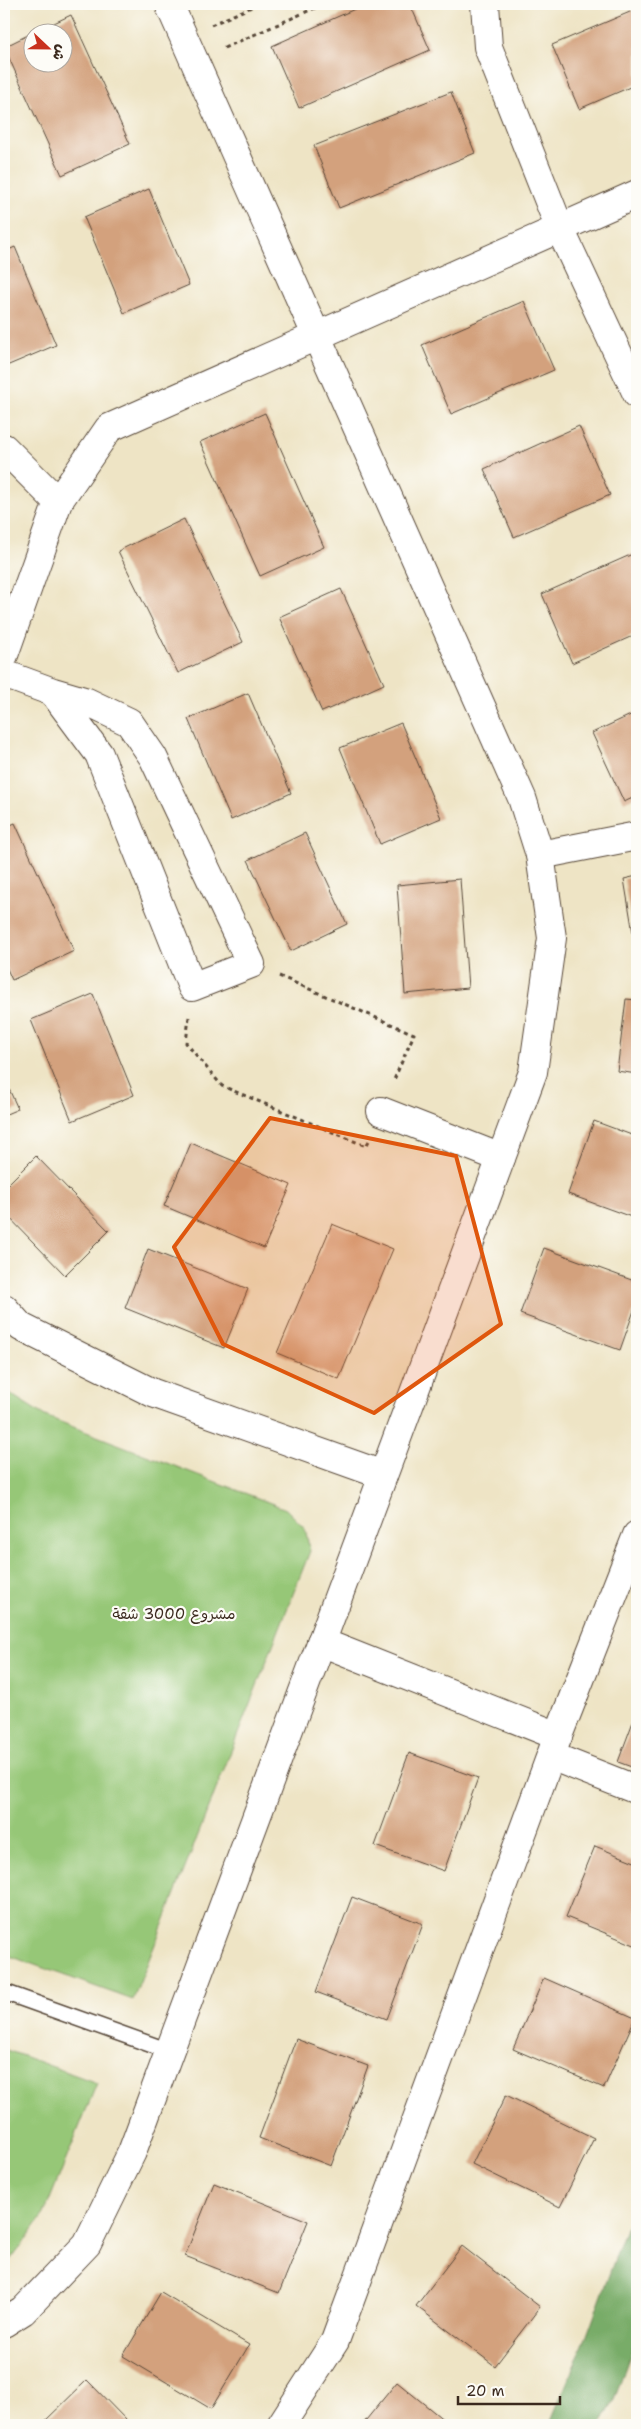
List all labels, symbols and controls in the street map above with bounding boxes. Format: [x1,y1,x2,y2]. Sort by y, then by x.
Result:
north arrow [22,22,72,72]
text: ش [49,42,71,63]
district label: مشروع 3000 شقة [112,1604,236,1624]
scale bar [458,2374,561,2406]
text: 20 m [466,2381,505,2401]

